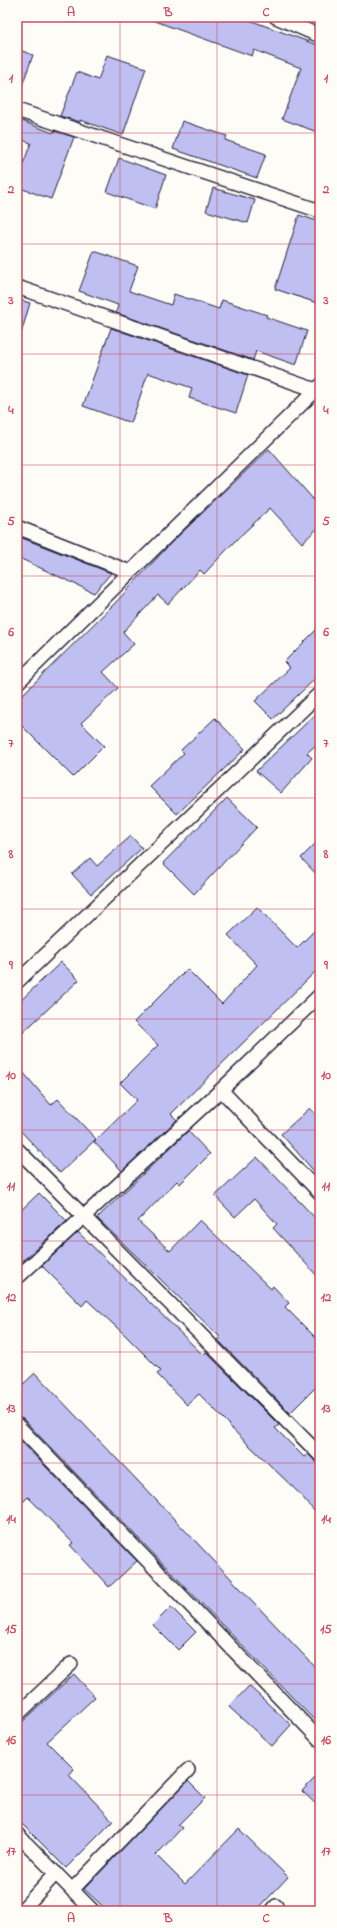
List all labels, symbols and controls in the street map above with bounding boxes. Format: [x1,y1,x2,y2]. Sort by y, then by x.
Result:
text: A [67,3,75,22]
text: B [163,3,173,22]
text: C [262,3,270,22]
text: 1 [9,69,14,88]
text: 1 [324,69,329,88]
text: 2 [7,180,15,199]
text: 2 [322,180,330,199]
text: 3 [7,291,14,310]
text: 3 [322,291,329,310]
text: 4 [7,401,14,420]
text: 4 [322,401,329,420]
text: 5 [7,512,15,531]
text: 5 [322,512,330,531]
text: 6 [7,623,14,642]
text: 6 [322,623,329,642]
text: 7 [8,734,14,753]
text: 7 [323,734,329,753]
text: 8 [8,845,14,864]
text: 8 [323,845,329,864]
text: 9 [8,956,14,975]
text: 9 [323,956,329,975]
text: 10 [6,1066,16,1085]
text: 10 [321,1066,331,1085]
text: 11 [7,1177,16,1196]
text: 11 [322,1177,331,1196]
text: 12 [6,1288,17,1307]
text: 12 [321,1288,332,1307]
text: 13 [6,1399,16,1418]
text: 13 [321,1399,331,1418]
text: 14 [6,1510,16,1529]
text: 14 [321,1510,331,1529]
text: 15 [5,1620,17,1639]
text: 15 [320,1620,332,1639]
text: 16 [6,1731,16,1750]
text: 16 [321,1731,331,1750]
text: 17 [6,1842,16,1861]
text: 17 [321,1842,331,1861]
text: A [67,1909,75,1928]
text: B [163,1909,173,1928]
text: C [262,1909,270,1928]

